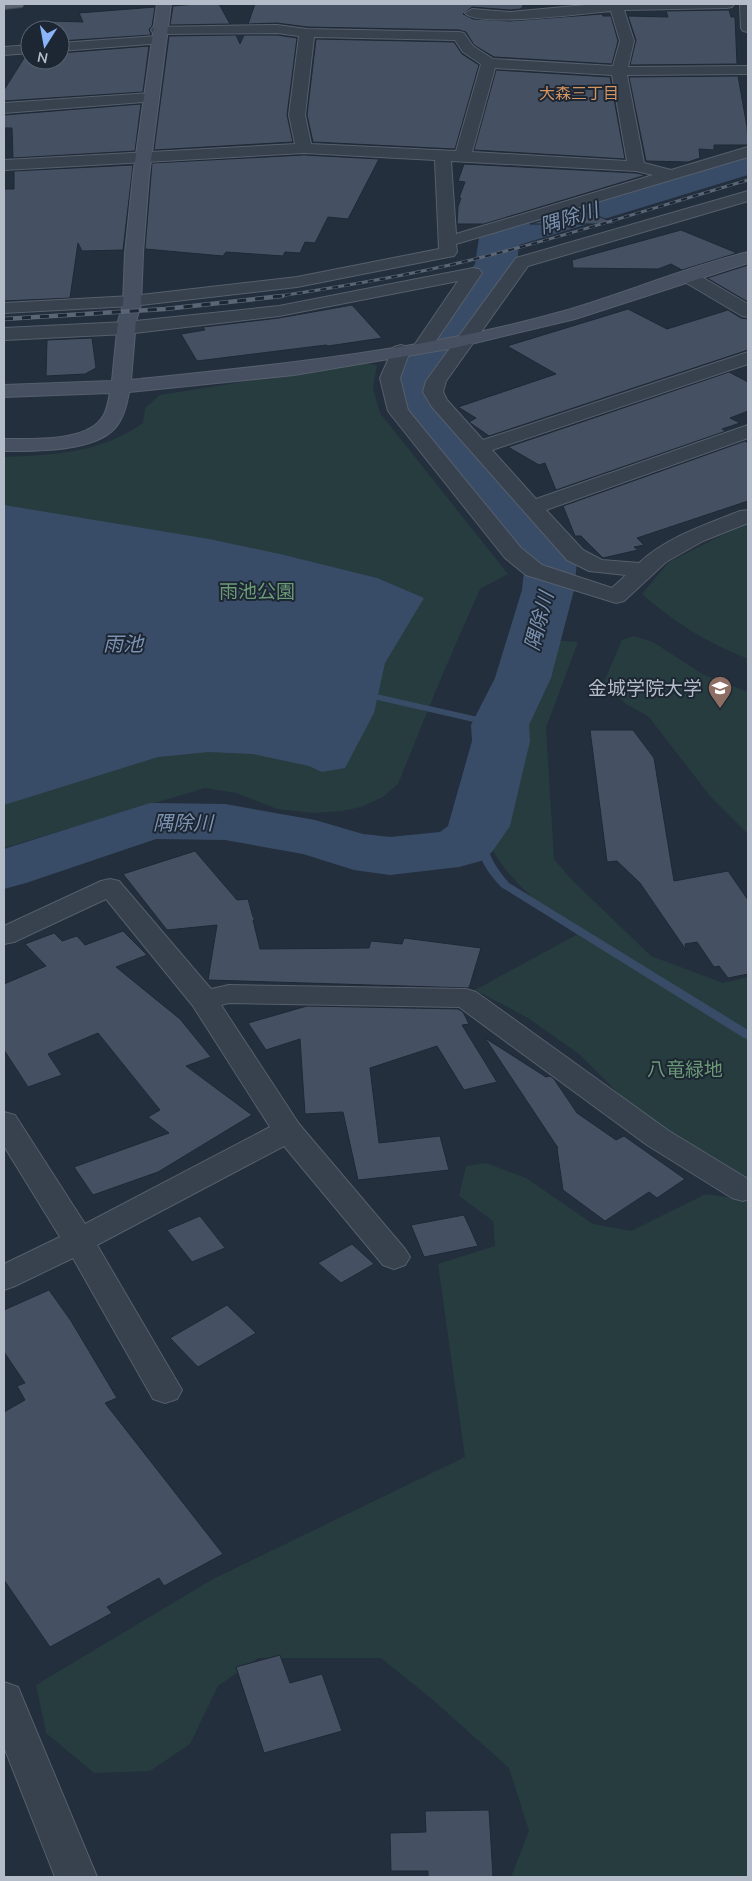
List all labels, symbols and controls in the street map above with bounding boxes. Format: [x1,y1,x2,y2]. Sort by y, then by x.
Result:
north arrow [20,20,70,70]
text: N [36,48,49,68]
district label: 大森三丁目 [539,83,619,103]
water label: 隅除川 [537,196,603,238]
park label: 雨池公園 [219,579,295,603]
water label: 隅除川 [519,587,559,653]
water label: 雨池 [103,631,145,656]
school or university icon: 金城学院大学 [707,675,733,709]
place label: 金城学院大学 [588,676,702,700]
water label: 隅除川 [153,810,215,835]
park label: 八竜緑地 [647,1057,723,1081]

